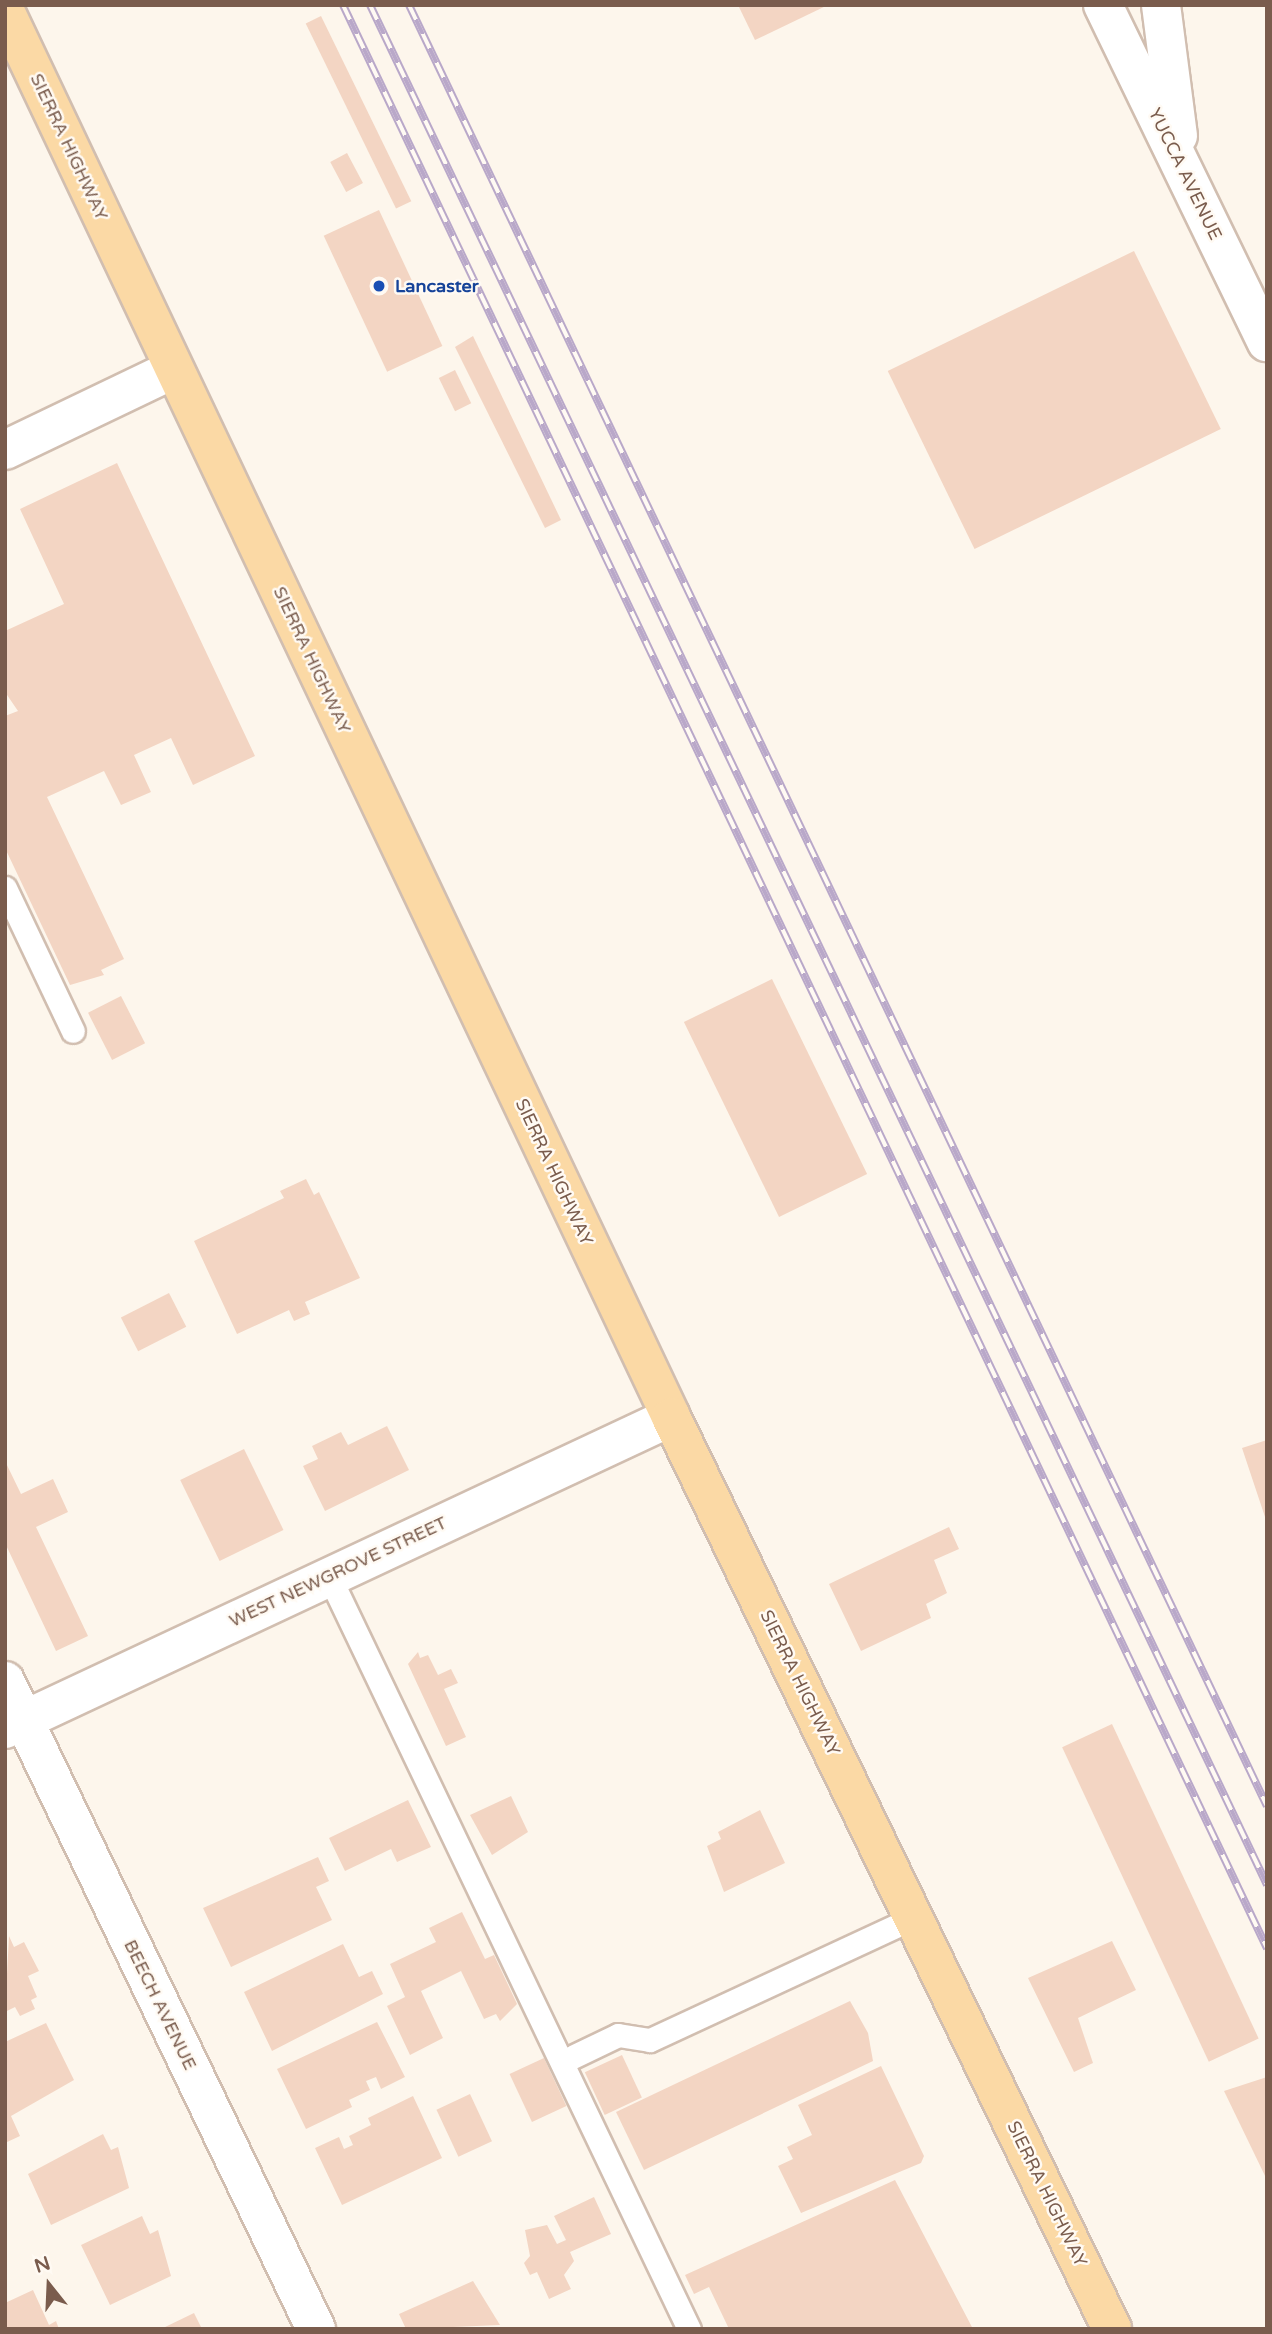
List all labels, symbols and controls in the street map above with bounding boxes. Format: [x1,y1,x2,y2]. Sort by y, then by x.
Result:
street label: SIERRA HIGHWAY [26,70,112,224]
street label: YUCCA AVENUE [1144,105,1226,243]
place label: Lancaster [395,275,479,297]
marker: Lancaster [369,276,389,296]
street label: SIERRA HIGHWAY [269,583,355,737]
street label: SIERRA HIGHWAY [511,1095,597,1249]
street label: WEST NEWGROVE STREET [226,1512,450,1632]
street label: SIERRA HIGHWAY [755,1607,845,1759]
street label: BEECH AVENUE [119,1936,201,2074]
street label: SIERRA HIGHWAY [1002,2118,1092,2270]
north arrow [14,2250,84,2320]
text: N [32,2252,53,2278]

